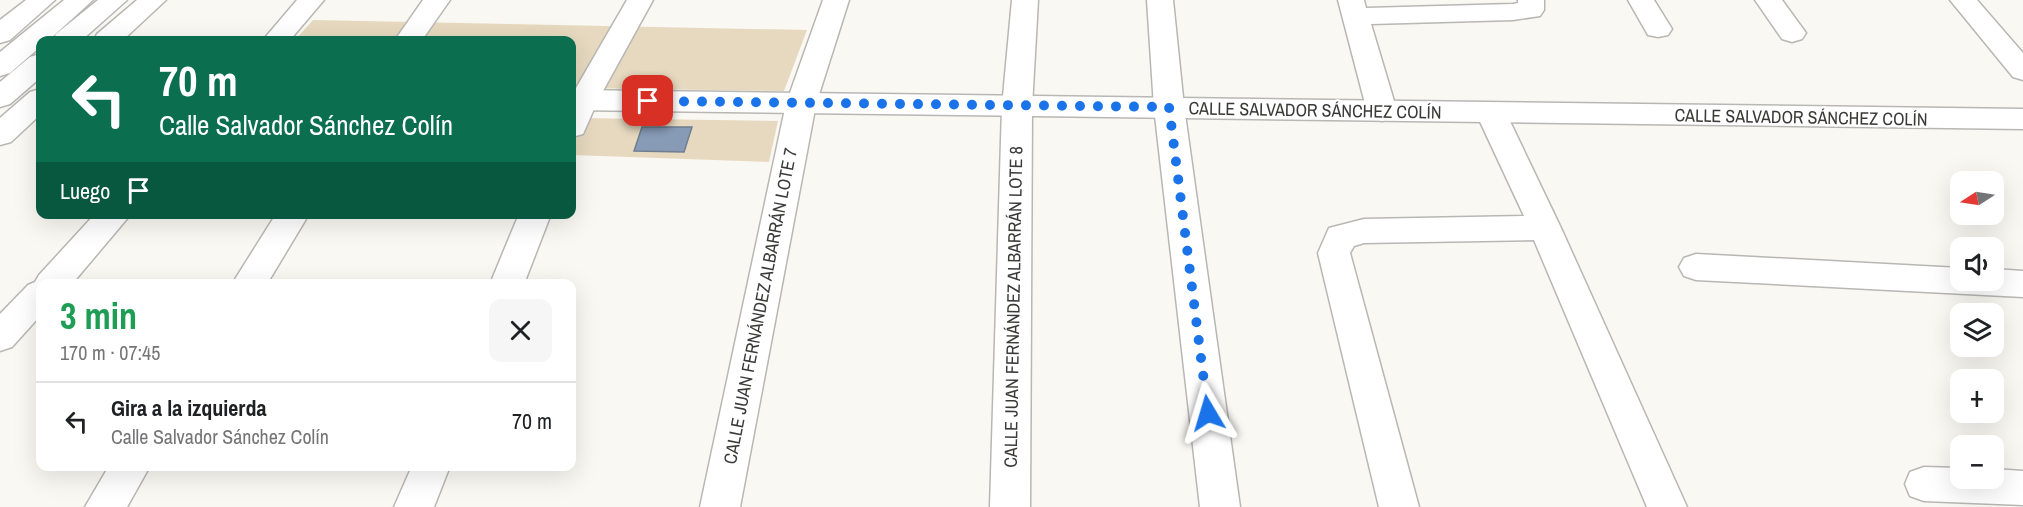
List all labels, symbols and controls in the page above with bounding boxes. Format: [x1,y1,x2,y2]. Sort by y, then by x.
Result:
text: 70 m [159,53,238,109]
icon: left [60,60,138,138]
pin [622,75,673,126]
icon: arrive [631,84,664,117]
street label: CALLE SALVADOR SÁNCHEZ COLÍN [1188,95,1442,125]
street label: CALLE SALVADOR SÁNCHEZ COLÍN [1674,102,1928,132]
text: Calle Salvador Sánchez Colín [159,107,453,143]
street label: CALLE JUAN FERNÁNDEZ ALBARRÁN LOTE 7 [717,146,803,466]
street label: CALLE JUAN FERNÁNDEZ ALBARRÁN LOTE 8 [998,146,1028,468]
north arrow [1950,171,2004,225]
map controls [1950,171,2004,489]
icon: arrive [122,174,155,207]
text: Luego [60,176,110,206]
button: sound [1950,237,2004,291]
text: 3 min [60,292,137,340]
button: close [489,299,552,362]
button: layers [1950,303,2004,357]
text: 170 m · 07:45 [60,339,160,366]
button: + [1950,369,2004,423]
position arrow [1176,381,1240,445]
text: Gira a la izquierda [111,393,266,423]
icon: left [60,405,93,438]
text: 70 m [512,406,552,436]
text: Calle Salvador Sánchez Colín [111,423,329,450]
button: − [1950,435,2004,489]

